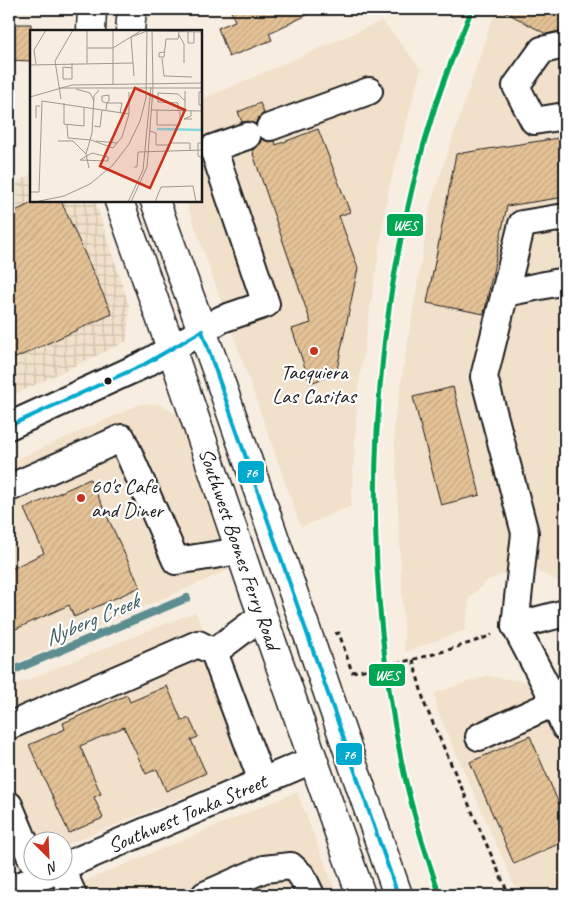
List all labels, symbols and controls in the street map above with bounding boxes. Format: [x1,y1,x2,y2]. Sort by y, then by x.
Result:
inset map [30,30,202,202]
line badge: WES [386,213,424,237]
text: WES [393,217,419,234]
marker: Tacquiera Las Casitas [308,345,320,357]
place label: Tacquiera Las Casitas [272,359,357,409]
unlabelled marker [103,376,113,386]
street label: Southwest Boones Ferry Road [193,445,288,656]
line badge: 76 [237,460,265,484]
text: 76 [245,464,259,481]
place label: 60's Cafe and Diner [91,473,165,523]
marker: 60's Cafe and Diner [75,492,87,504]
water label: Nyberg Creek [40,586,146,652]
line badge: WES [368,663,406,687]
text: WES [375,667,401,684]
line badge: 76 [335,742,363,766]
text: 76 [343,746,357,763]
street label: Southwest Tonka Street [104,767,272,859]
north arrow [22,832,72,882]
text: N [44,858,61,878]

